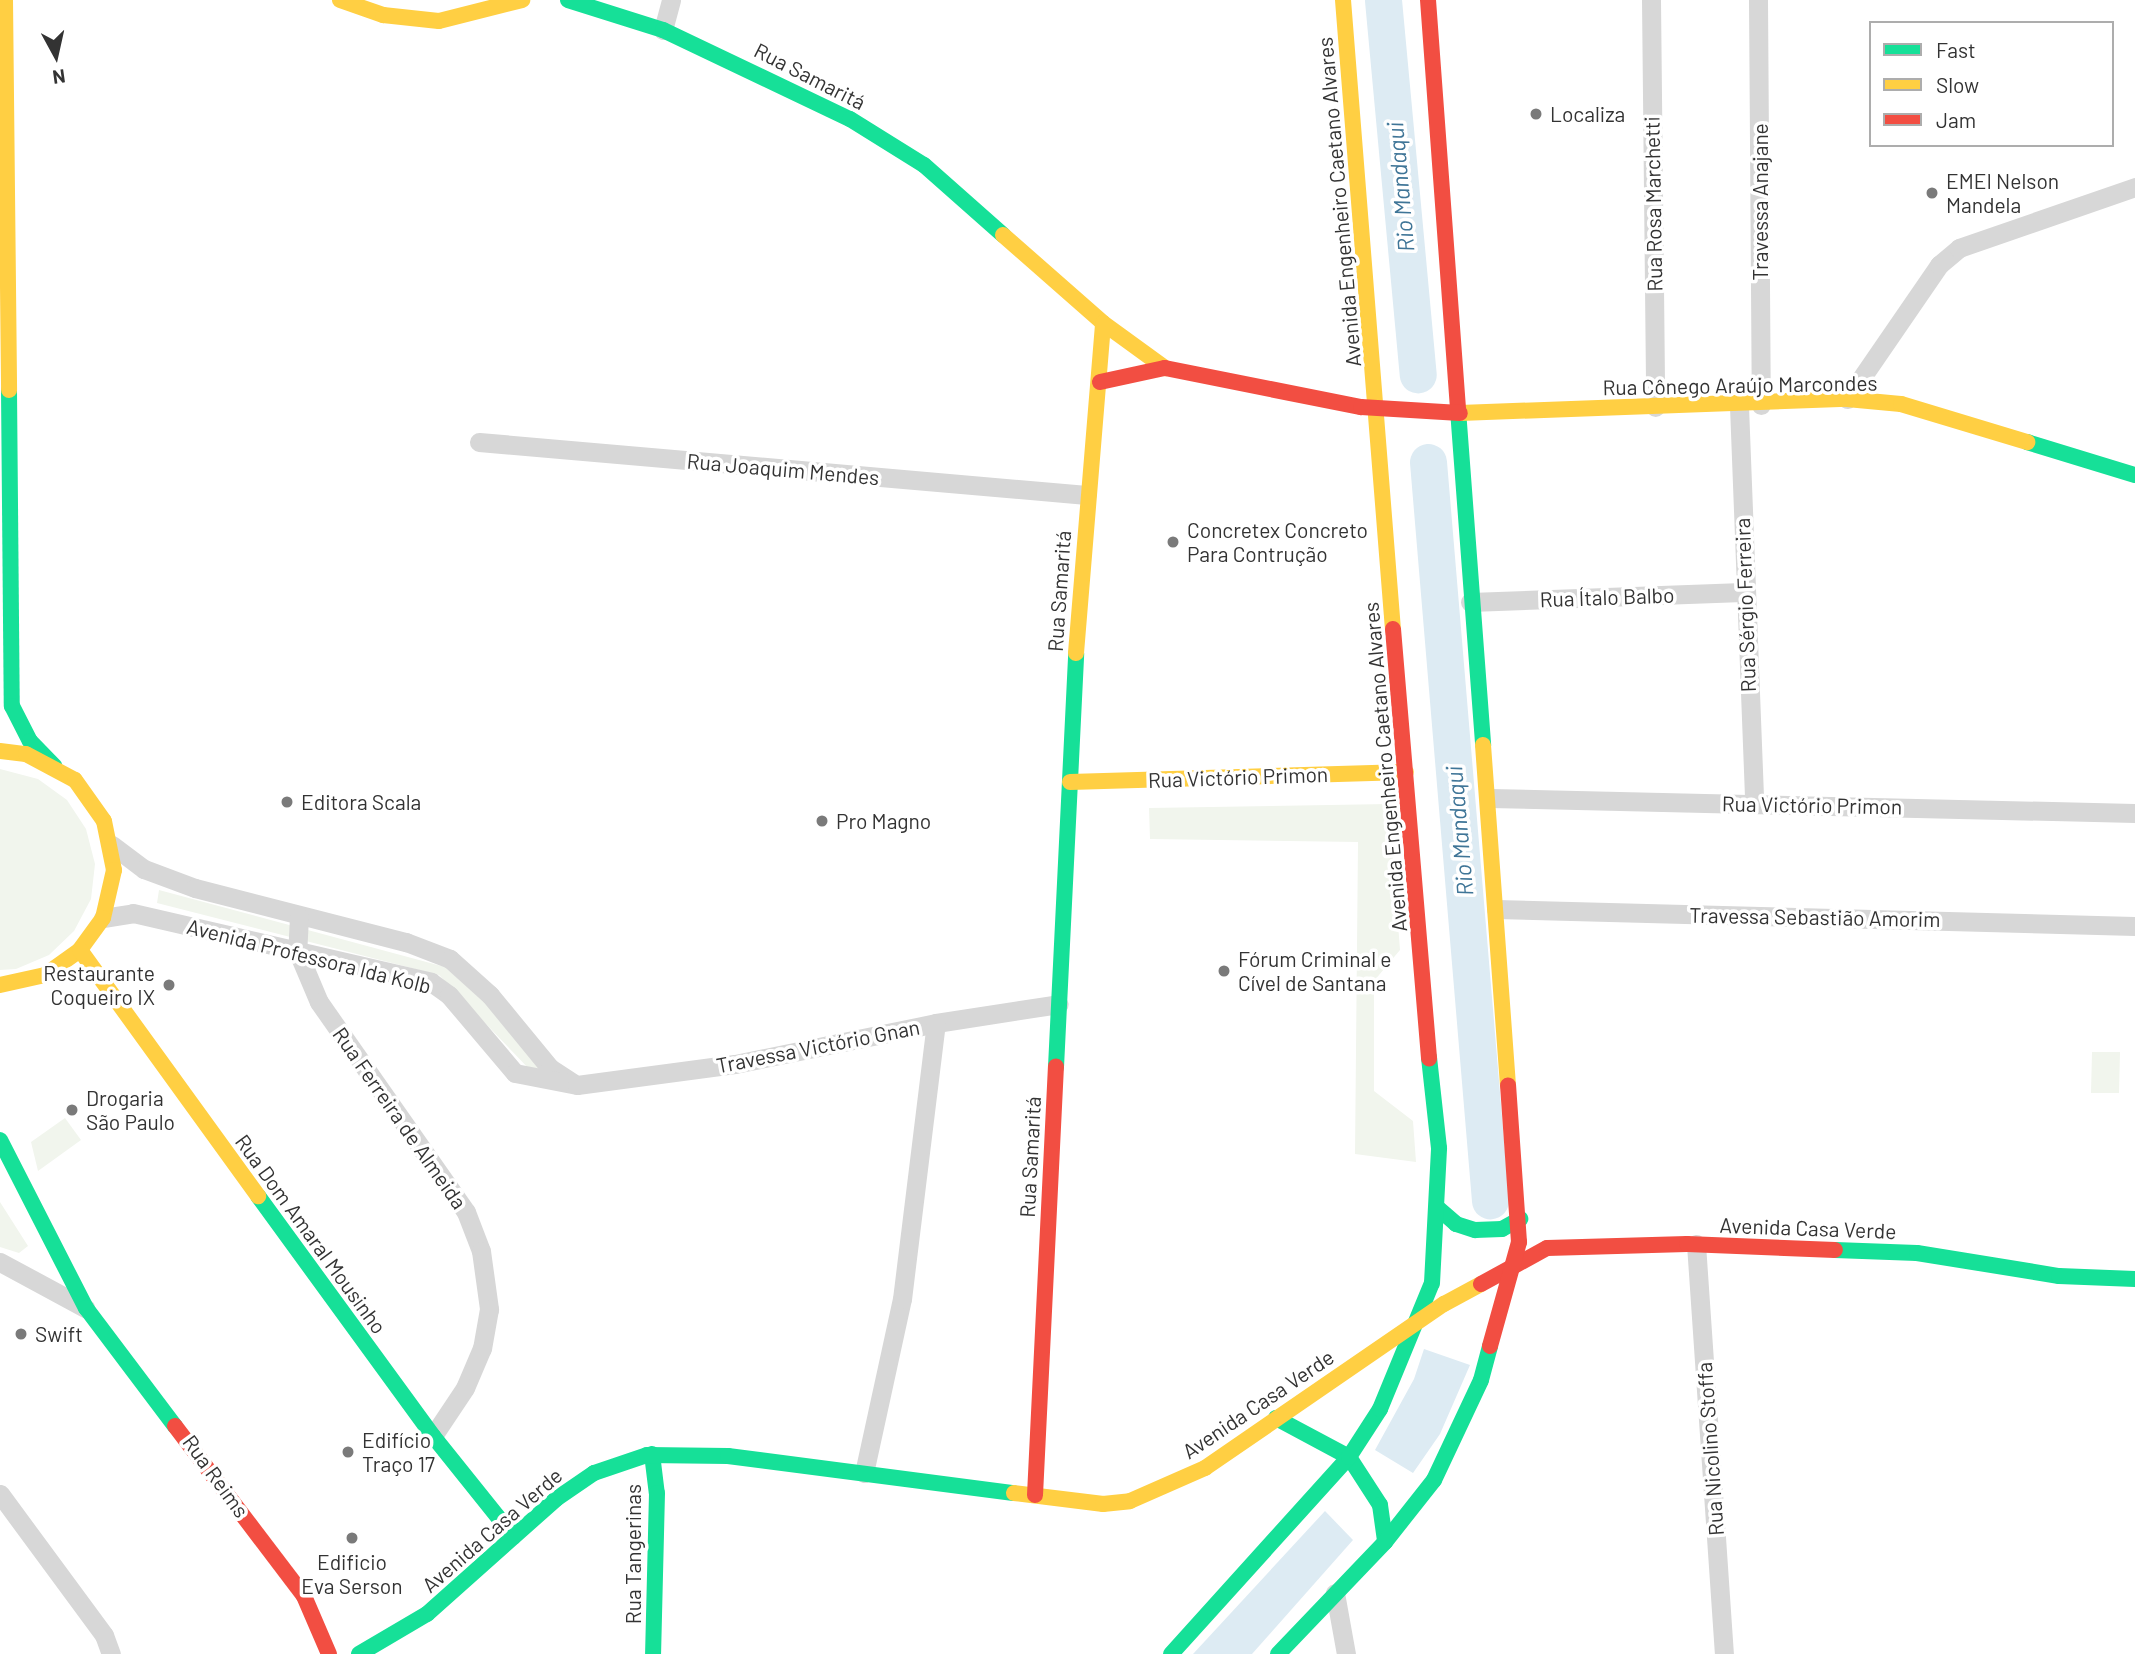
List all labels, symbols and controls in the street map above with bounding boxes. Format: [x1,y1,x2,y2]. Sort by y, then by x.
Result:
north arrow [21,21,91,91]
legend [1869,21,2114,147]
street label: Avenida Engenheiro Caetano Alvares [1312,36,1366,368]
street label: Rua Samaritá [750,37,870,115]
text: Fast [1936,37,1976,62]
text: N [51,65,67,90]
text: Slow [1936,72,1979,97]
place label: Localiza [1550,101,1625,127]
marker: Localiza [1528,106,1544,122]
text: Jam [1936,107,1976,132]
street label: Rua Rosa Marchetti [1639,116,1667,292]
water label: Rio Mandaqui [1381,121,1419,253]
street label: Travessa Anajane [1747,123,1773,281]
place label: EMEI Nelson Mandela [1946,168,2059,218]
marker: EMEI Nelson Mandela [1924,185,1940,201]
street label: Rua Cônego Araújo Marcondes [1602,370,1878,400]
street label: Rua Joaquim Mendes [686,448,880,490]
place label: Concretex Concreto Para Contrução [1187,517,1368,567]
street label: Rua Sérgio Ferreira [1729,517,1761,693]
street label: Rua Samaritá [1042,530,1076,652]
marker: Concretex Concreto Para Contrução [1165,534,1181,550]
street label: Rua Ítalo Balbo [1539,582,1675,612]
street label: Avenida Engenheiro Caetano Alvares [1358,601,1412,933]
street label: Rua Victório Primon [1147,761,1329,793]
water label: Rio Mandaqui [1440,765,1478,897]
place label: Editora Scala [301,789,421,815]
street label: Rua Victório Primon [1722,791,1902,819]
marker: Editora Scala [279,794,295,810]
place label: Pro Magno [836,808,931,834]
marker: Pro Magno [814,813,830,829]
street label: Travessa Sebastião Amorim [1689,902,1941,932]
street label: Avenida Professora Ida Kolb [184,913,434,999]
place label: Fórum Criminal e Cível de Santana [1238,946,1392,996]
place label: Restaurante Coqueiro IX [43,960,155,1010]
marker: Fórum Criminal e Cível de Santana [1216,963,1232,979]
marker: Restaurante Coqueiro IX [161,977,177,993]
street label: Travessa Victório Gnan [714,1014,922,1078]
street label: Rua Ferreira de Almeida [328,1022,472,1214]
place label: Drogaria São Paulo [86,1085,175,1135]
street label: Rua Samaritá [1014,1096,1046,1218]
marker: Drogaria São Paulo [64,1102,80,1118]
street label: Rua Dom Amaral Mousinho [230,1129,392,1339]
street label: Avenida Casa Verde [1719,1212,1897,1244]
place label: Swift [35,1321,83,1347]
marker: Swift [13,1326,29,1342]
street label: Avenida Casa Verde [1178,1344,1338,1464]
street label: Rua Nicolino Stoffa [1691,1361,1729,1537]
place label: Edifício Traço 17 [362,1427,435,1477]
street label: Rua Reims [178,1430,254,1522]
marker: Edifício Traço 17 [340,1444,356,1460]
street label: Avenida Casa Verde [417,1462,567,1598]
street label: Rua Tangerinas [620,1484,646,1624]
marker: Edificio Eva Serson [344,1530,360,1546]
place label: Edificio Eva Serson [301,1549,403,1599]

